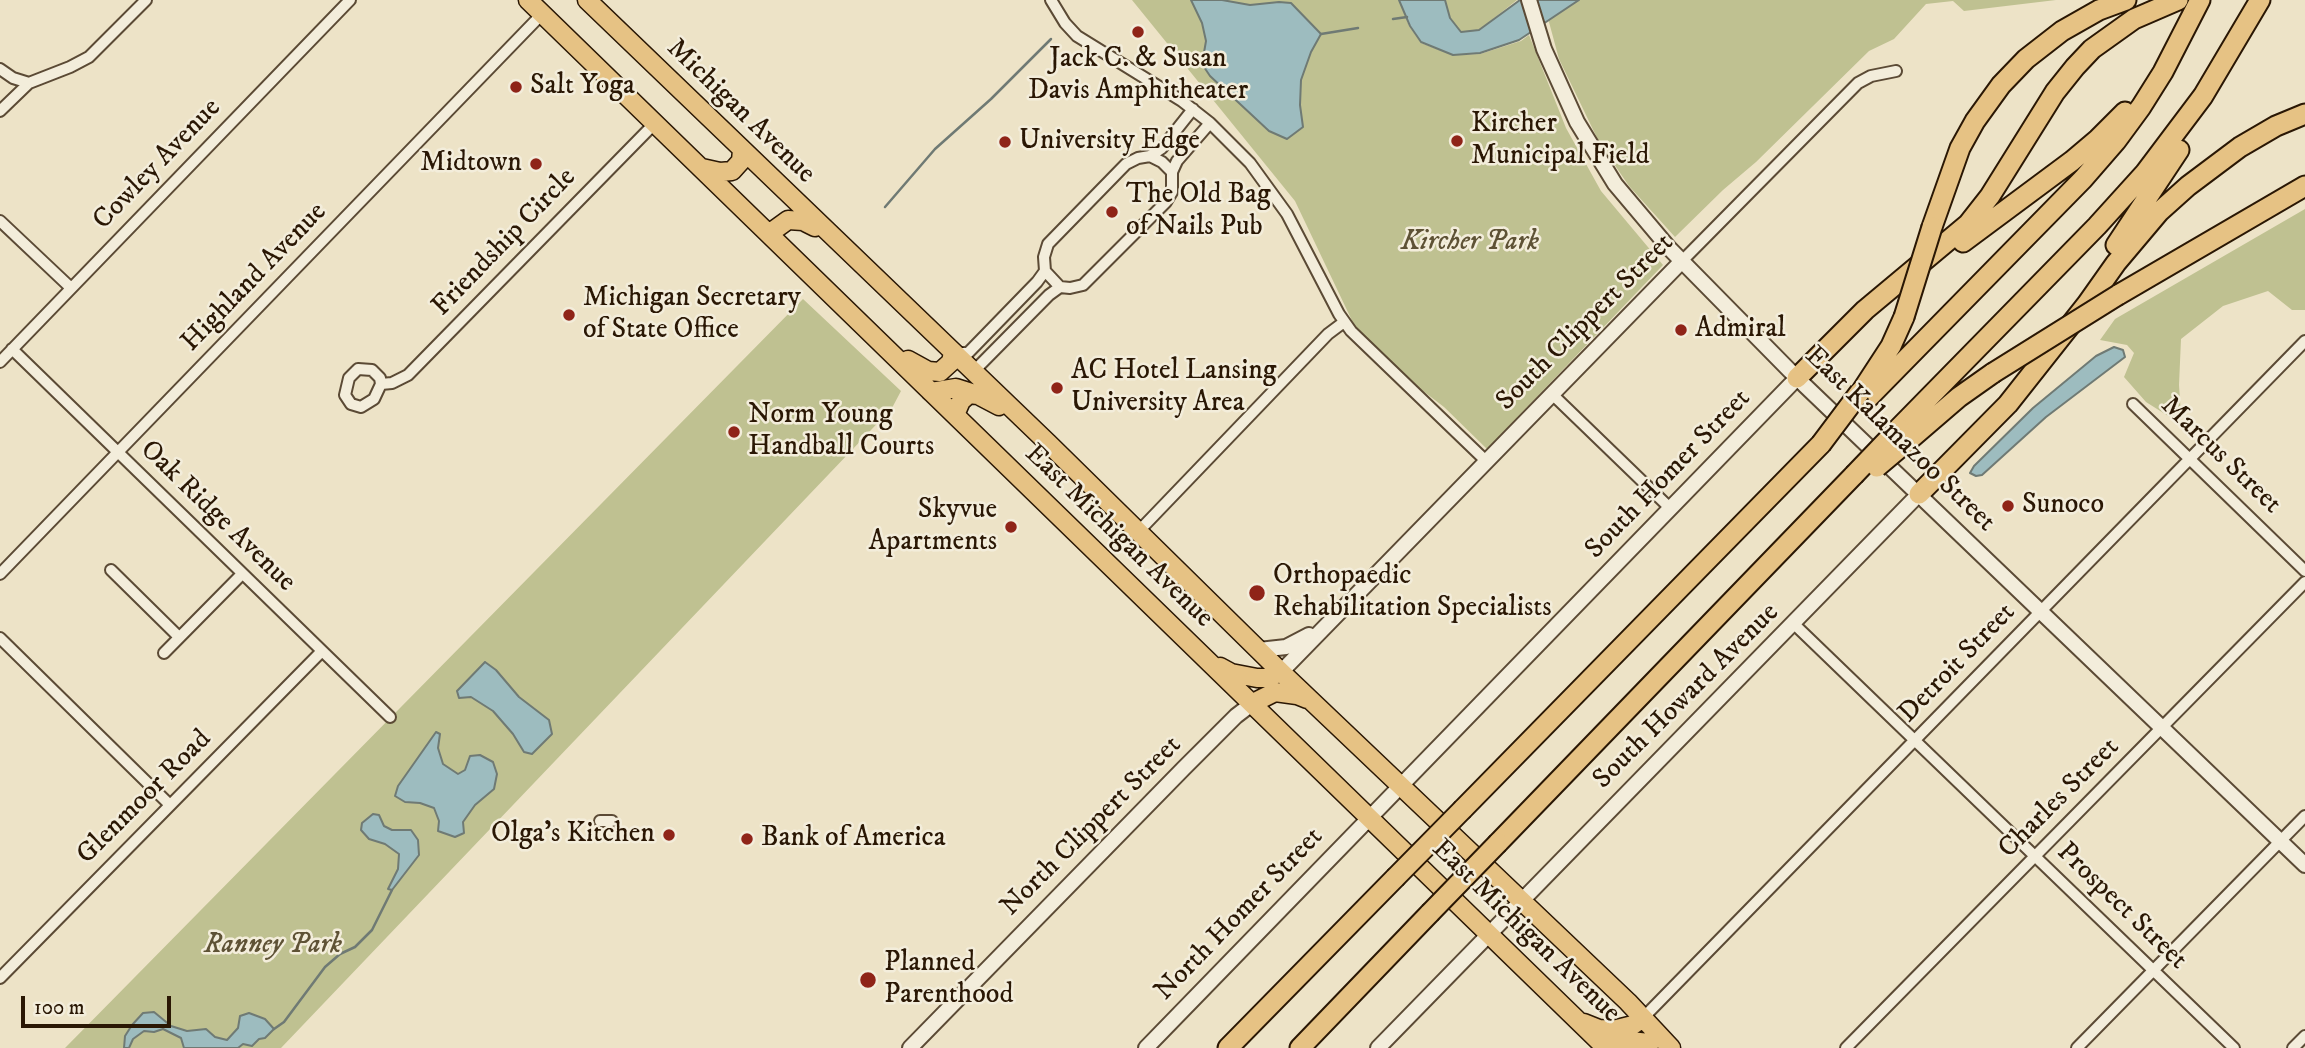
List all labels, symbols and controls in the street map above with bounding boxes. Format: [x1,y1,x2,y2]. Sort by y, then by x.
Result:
marker: Jack C. & Susan Davis Amphitheater [1130,24,1146,40]
street label: Michigan Avenue [659,33,821,191]
place label: Jack C. & Susan Davis Amphitheater [1028,43,1248,109]
place label: Salt Yoga [530,70,635,104]
marker: Salt Yoga [508,79,524,95]
street label: Cowley Avenue [87,92,229,238]
place label: Kircher Municipal Field [1471,108,1650,174]
place label: University Edge [1019,125,1200,159]
marker: Kircher Municipal Field [1449,133,1465,149]
marker: University Edge [997,134,1013,150]
place label: Midtown [420,147,522,181]
marker: Midtown [528,156,544,172]
street label: Friendship Circle [426,162,584,324]
place label: The Old Bag of Nails Pub [1126,179,1271,245]
street label: Highland Avenue [175,196,335,360]
marker: The Old Bag of Nails Pub [1104,204,1120,220]
park label: Kircher Park [1401,226,1539,260]
street label: South Clippert Street [1490,227,1682,419]
place label: Michigan Secretary of State Office [583,282,801,348]
marker: Michigan Secretary of State Office [561,307,577,323]
place label: Admiral [1695,313,1786,347]
marker: Admiral [1673,322,1689,338]
street label: East Kalamazoo Street [1797,340,2001,540]
place label: AC Hotel Lansing University Area [1071,355,1276,421]
marker: AC Hotel Lansing University Area [1049,380,1065,396]
street label: South Homer Street [1579,383,1759,567]
street label: Marcus Street [2153,390,2287,522]
place label: Norm Young Handball Courts [748,399,934,465]
marker: Norm Young Handball Courts [726,424,742,440]
street label: Oak Ridge Avenue [132,434,302,600]
street label: East Michigan Avenue [1017,438,1219,636]
place label: Sunoco [2022,489,2104,523]
place label: Skyvue Apartments [868,494,997,560]
marker: Sunoco [2000,498,2016,514]
marker: Skyvue Apartments [1003,519,1019,535]
place label: Orthopaedic Rehabilitation Specialists [1273,560,1552,626]
marker: Orthopaedic Rehabilitation Specialists [1247,583,1267,603]
street label: South Howard Avenue [1587,597,1787,797]
street label: Detroit Street [1893,597,2023,731]
street label: Glenmoor Road [71,724,219,872]
street label: North Clippert Street [995,730,1189,924]
street label: Charles Street [1993,732,2127,866]
place label: Olga's Kitchen [491,818,655,852]
street label: North Homer Street [1149,821,1331,1009]
place label: Bank of America [761,822,946,856]
marker: Olga's Kitchen [661,827,677,843]
marker: Bank of America [739,831,755,847]
street label: East Michigan Avenue [1424,833,1626,1031]
street label: Prospect Street [2049,836,2193,978]
park label: Ranney Park [204,929,342,963]
place label: Planned Parenthood [884,947,1013,1013]
marker: Planned Parenthood [858,970,878,990]
scale bar [24,982,175,1026]
text: 100 m [34,995,85,1021]

